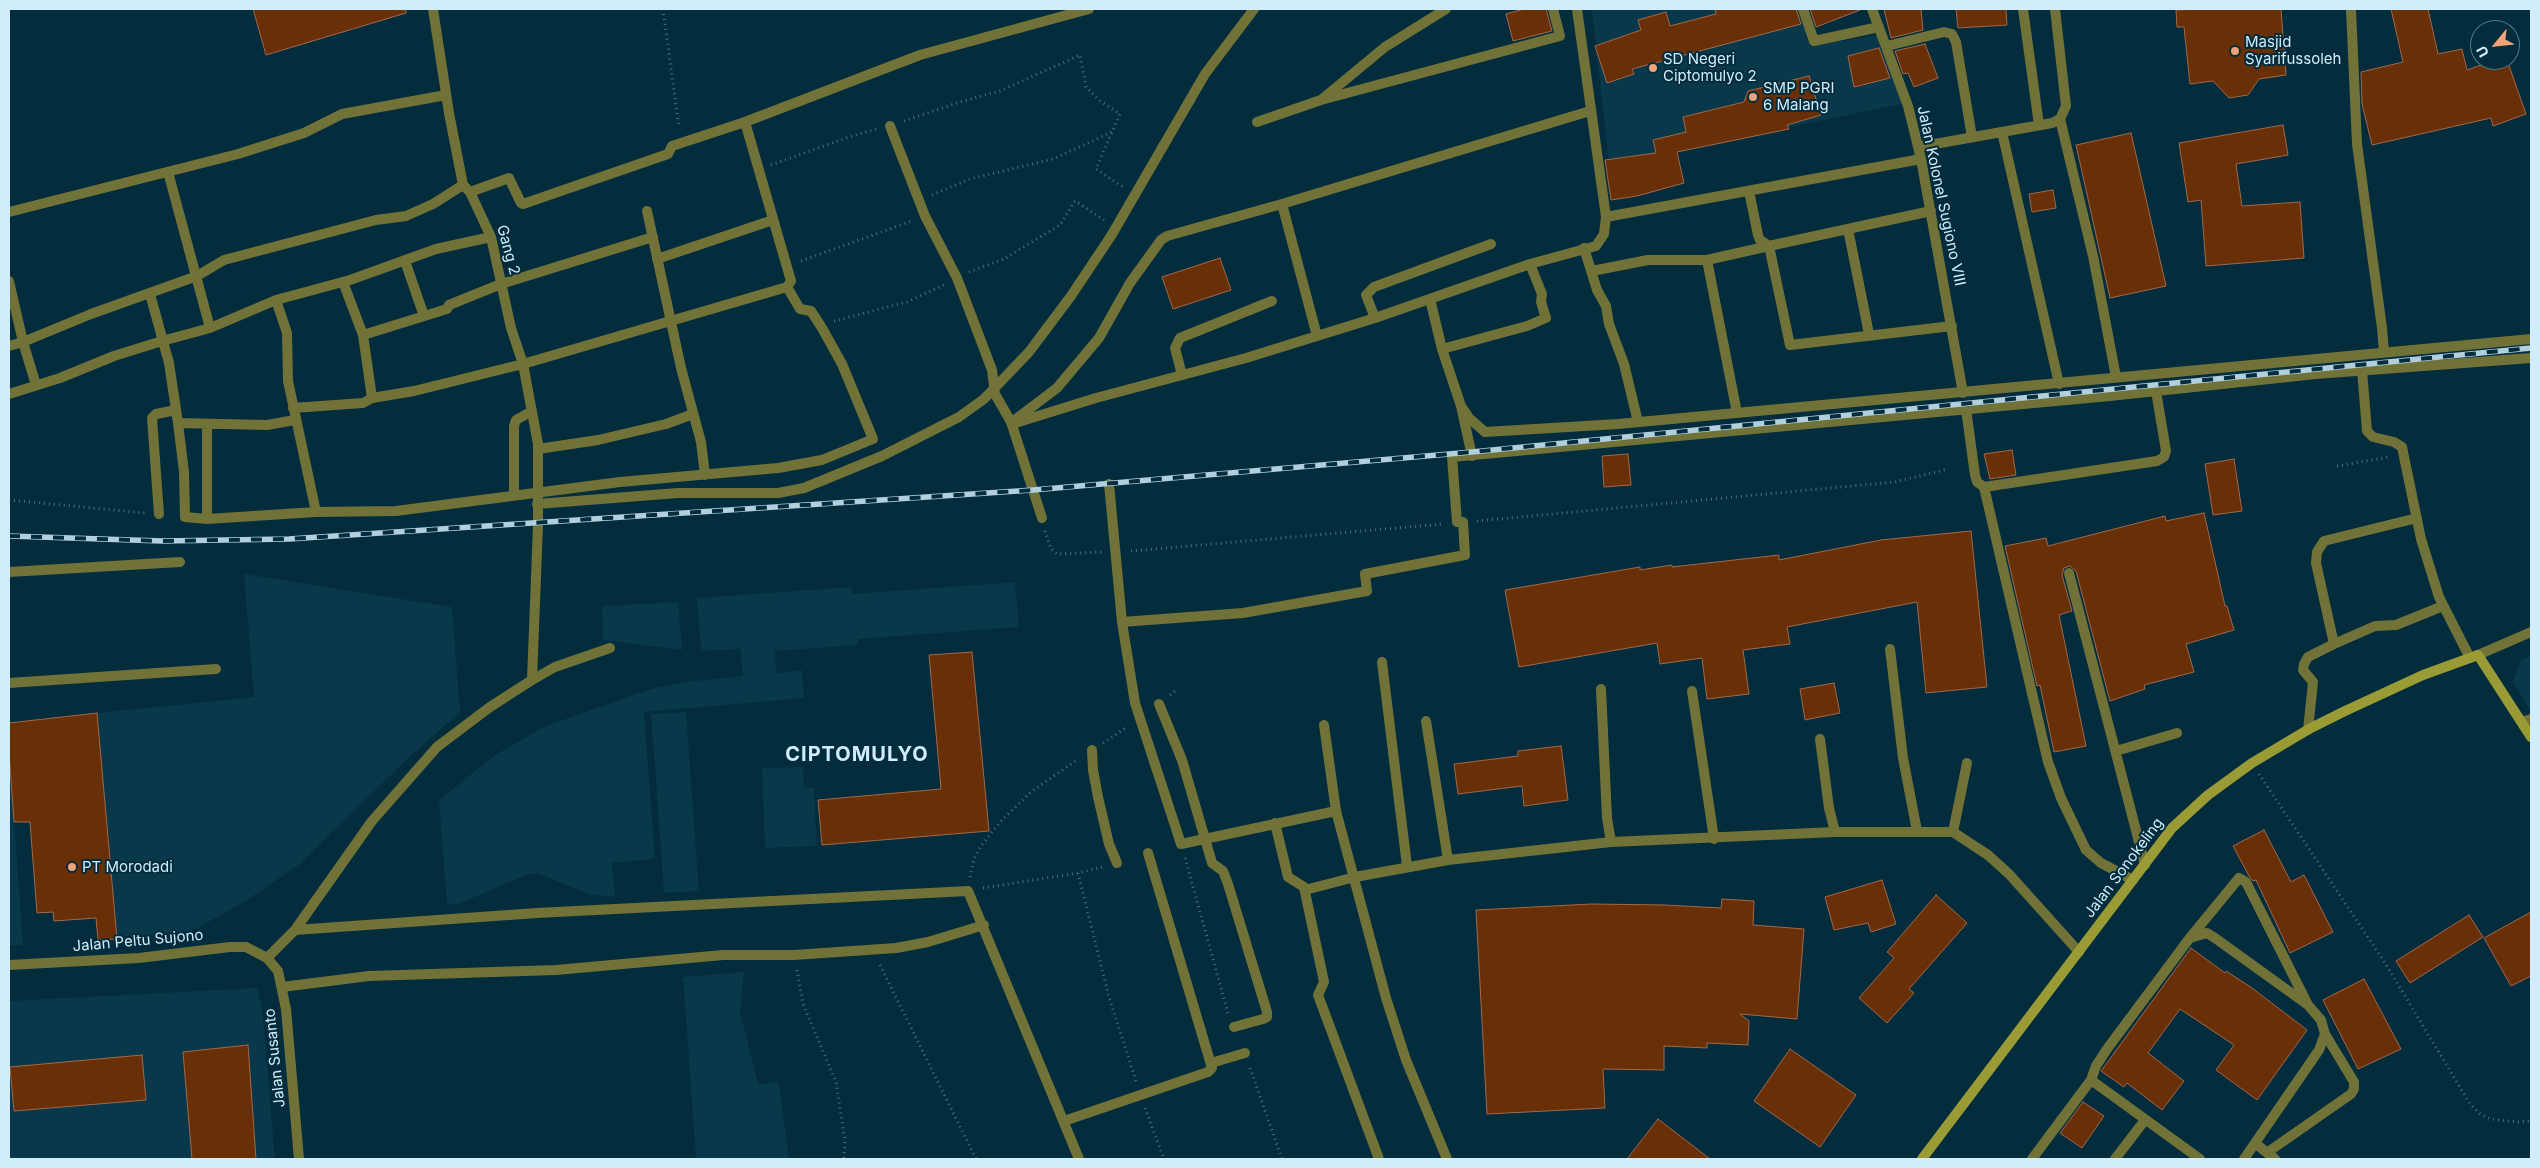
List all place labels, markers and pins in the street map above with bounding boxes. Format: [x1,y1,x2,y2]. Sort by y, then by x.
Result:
place label: Masjid Syarifussoleh [2245,33,2341,68]
marker: Masjid Syarifussoleh [2229,45,2241,57]
place label: SD Negeri Ciptomulyo 2 [1663,50,1757,85]
marker: SD Negeri Ciptomulyo 2 [1647,62,1659,74]
place label: SMP PGRI 6 Malang [1763,79,1834,114]
marker: SMP PGRI 6 Malang [1747,91,1759,103]
place label: PT Morodadi [82,858,173,876]
marker: PT Morodadi [66,861,78,873]

